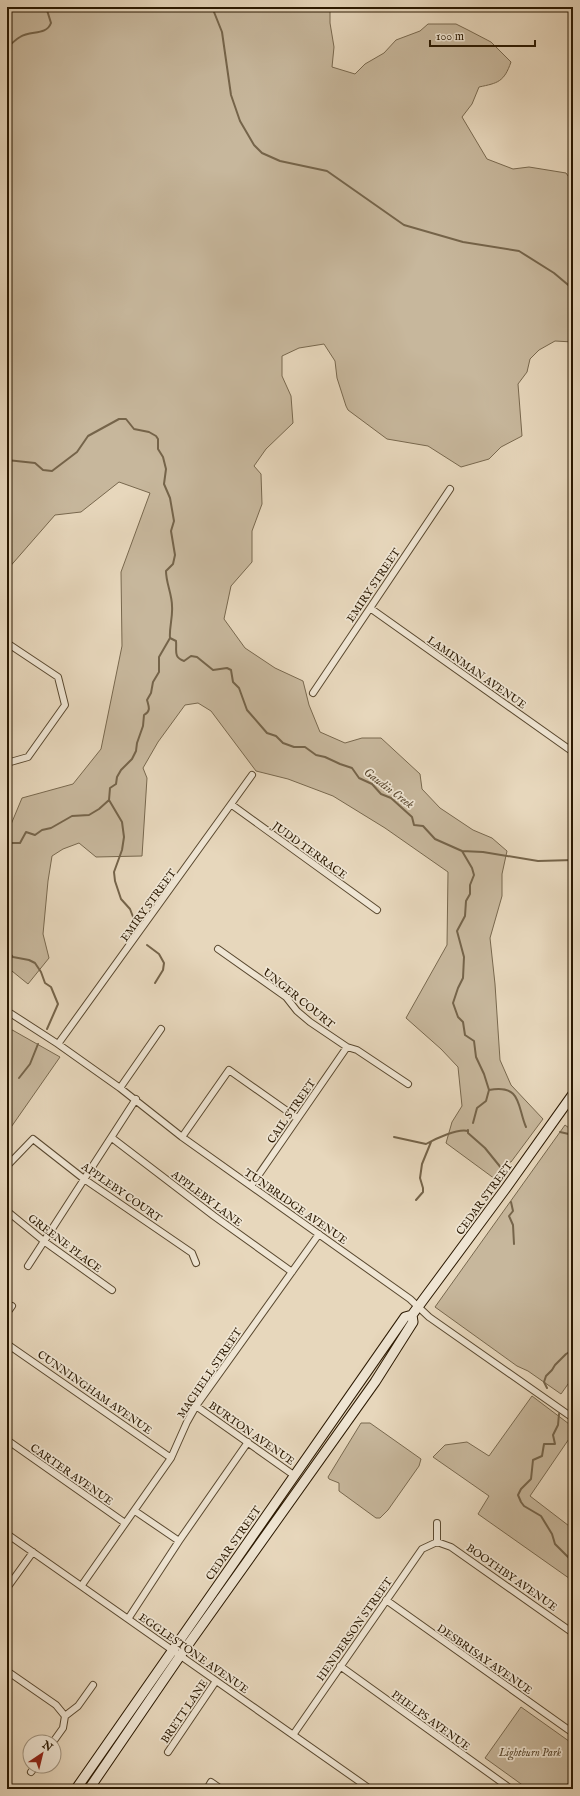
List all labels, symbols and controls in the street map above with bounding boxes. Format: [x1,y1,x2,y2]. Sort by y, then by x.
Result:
scale bar [430,22,535,48]
text: 100 m [436,29,464,44]
street label: EMIRY STREET [344,546,404,625]
street label: LAMINMAN AVENUE [424,633,529,713]
water label: Gaudin Creek [361,765,417,812]
street label: JUDD TERRACE [268,818,350,883]
street label: EMIRY STREET [118,867,180,944]
street label: UNGER COURT [260,966,337,1032]
street label: CAIL STREET [264,1077,319,1146]
street label: APPLEBY COURT [78,1159,164,1226]
street label: CEDAR STREET [453,1159,516,1238]
street label: TUNBRIDGE AVENUE [241,1166,350,1248]
street label: APPLEBY LANE [168,1167,245,1230]
street label: GREENE PLACE [25,1212,104,1276]
street label: MACHELL STREET [174,1326,245,1421]
street label: CUNNINGHAM AVENUE [34,1348,155,1438]
street label: BURTON AVENUE [206,1399,297,1469]
street label: CARTER AVENUE [27,1441,116,1509]
street label: CEDAR STREET [203,1504,265,1583]
street label: BOOTHBY AVENUE [463,1541,560,1615]
street label: HENDERSON STREET [314,1575,396,1684]
street label: EGGLESTONE AVENUE [136,1611,251,1697]
street label: DESBRISAY AVENUE [434,1622,535,1698]
street label: BRETT LANE [158,1677,212,1746]
street label: PHELPS AVENUE [388,1688,473,1754]
north arrow [22,1734,62,1774]
text: N [38,1738,55,1755]
park label: Lightburn Park [498,1746,562,1761]

